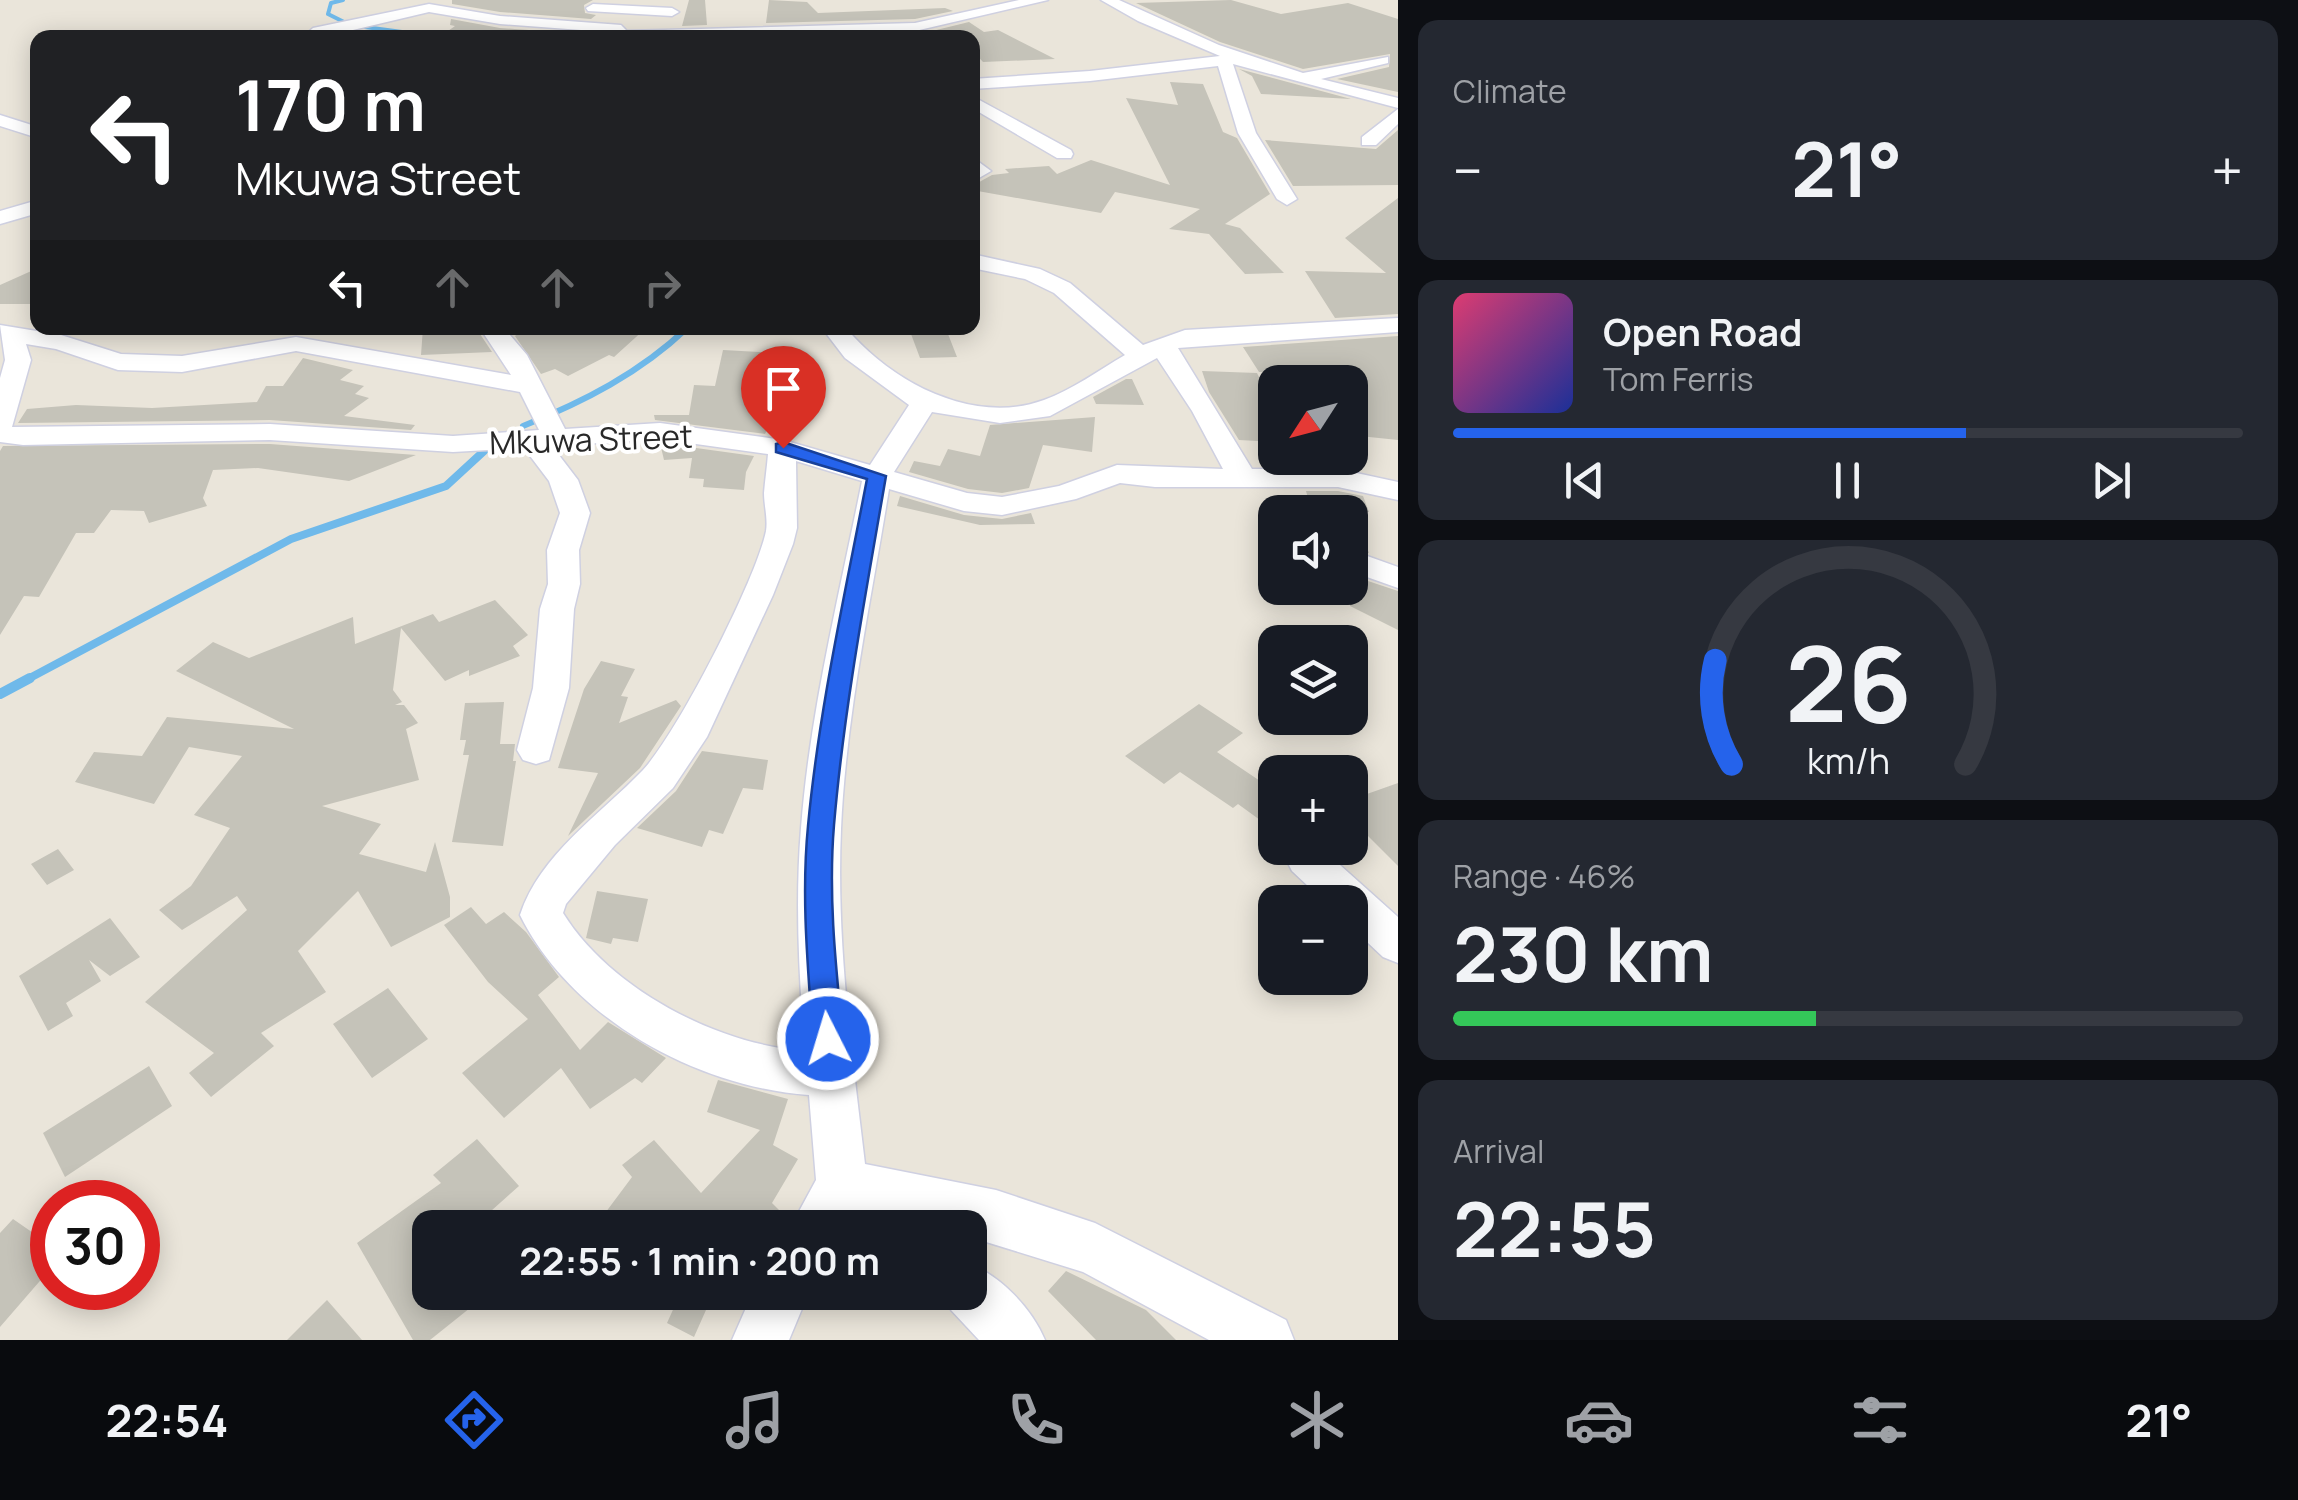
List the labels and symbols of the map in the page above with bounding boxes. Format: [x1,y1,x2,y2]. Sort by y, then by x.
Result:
pin [741,346,826,449]
north arrow [1258,365,1368,475]
street label: Mkuwa Street [488,413,693,465]
position arrow [776,987,880,1091]
speed limit sign: 30 [30,1180,160,1310]

